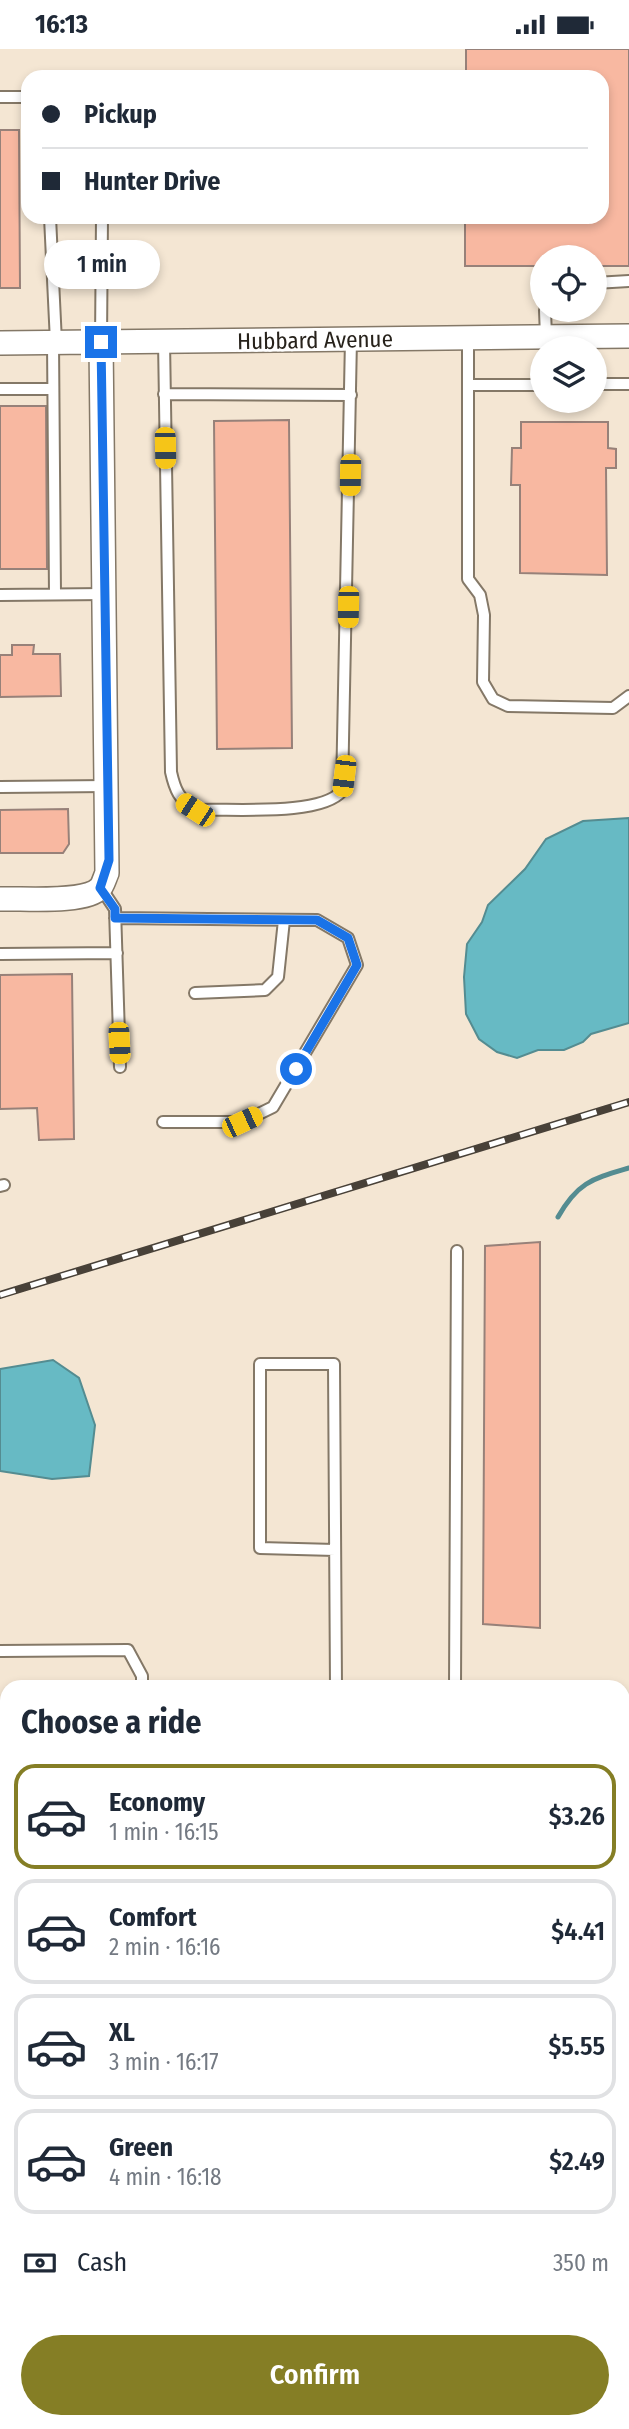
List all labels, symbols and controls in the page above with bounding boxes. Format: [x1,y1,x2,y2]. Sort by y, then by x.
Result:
text: 16:13 [35,9,88,40]
text: Pickup [84,99,157,130]
text: Hunter Drive [84,166,220,197]
callout: 1 min [43,240,159,289]
map controls [530,245,607,413]
button: locate [530,245,607,322]
text: 1 min [77,250,127,278]
street label: Hubbard Avenue [237,325,393,355]
route end [85,326,117,358]
button: layers [530,336,607,413]
car [155,427,176,469]
car [340,454,361,496]
car [338,586,359,628]
car [332,754,357,798]
car [172,790,219,830]
car [108,1021,131,1065]
route start [280,1053,312,1085]
car [219,1104,266,1140]
text: Choose a ride [21,1703,202,1741]
icon: car [25,1785,88,1848]
text: Economy [109,1787,205,1818]
text: $3.26 [549,1801,605,1832]
text: 1 min · 16:15 [109,1818,219,1846]
icon: car [25,1900,88,1963]
text: Comfort [109,1902,197,1933]
text: $4.41 [551,1916,605,1947]
text: 2 min · 16:16 [109,1933,221,1961]
icon: car [25,2015,88,2078]
text: XL [109,2017,135,2048]
text: $5.55 [548,2031,605,2062]
text: 3 min · 16:17 [109,2048,219,2076]
icon: car [25,2130,88,2193]
text: Green [109,2132,173,2163]
text: $2.49 [549,2146,605,2177]
text: 4 min · 16:18 [109,2163,222,2191]
icon: cash [21,2244,59,2282]
text: Cash [77,2247,127,2278]
text: 350 m [553,2249,609,2277]
button: Confirm [21,2335,609,2415]

